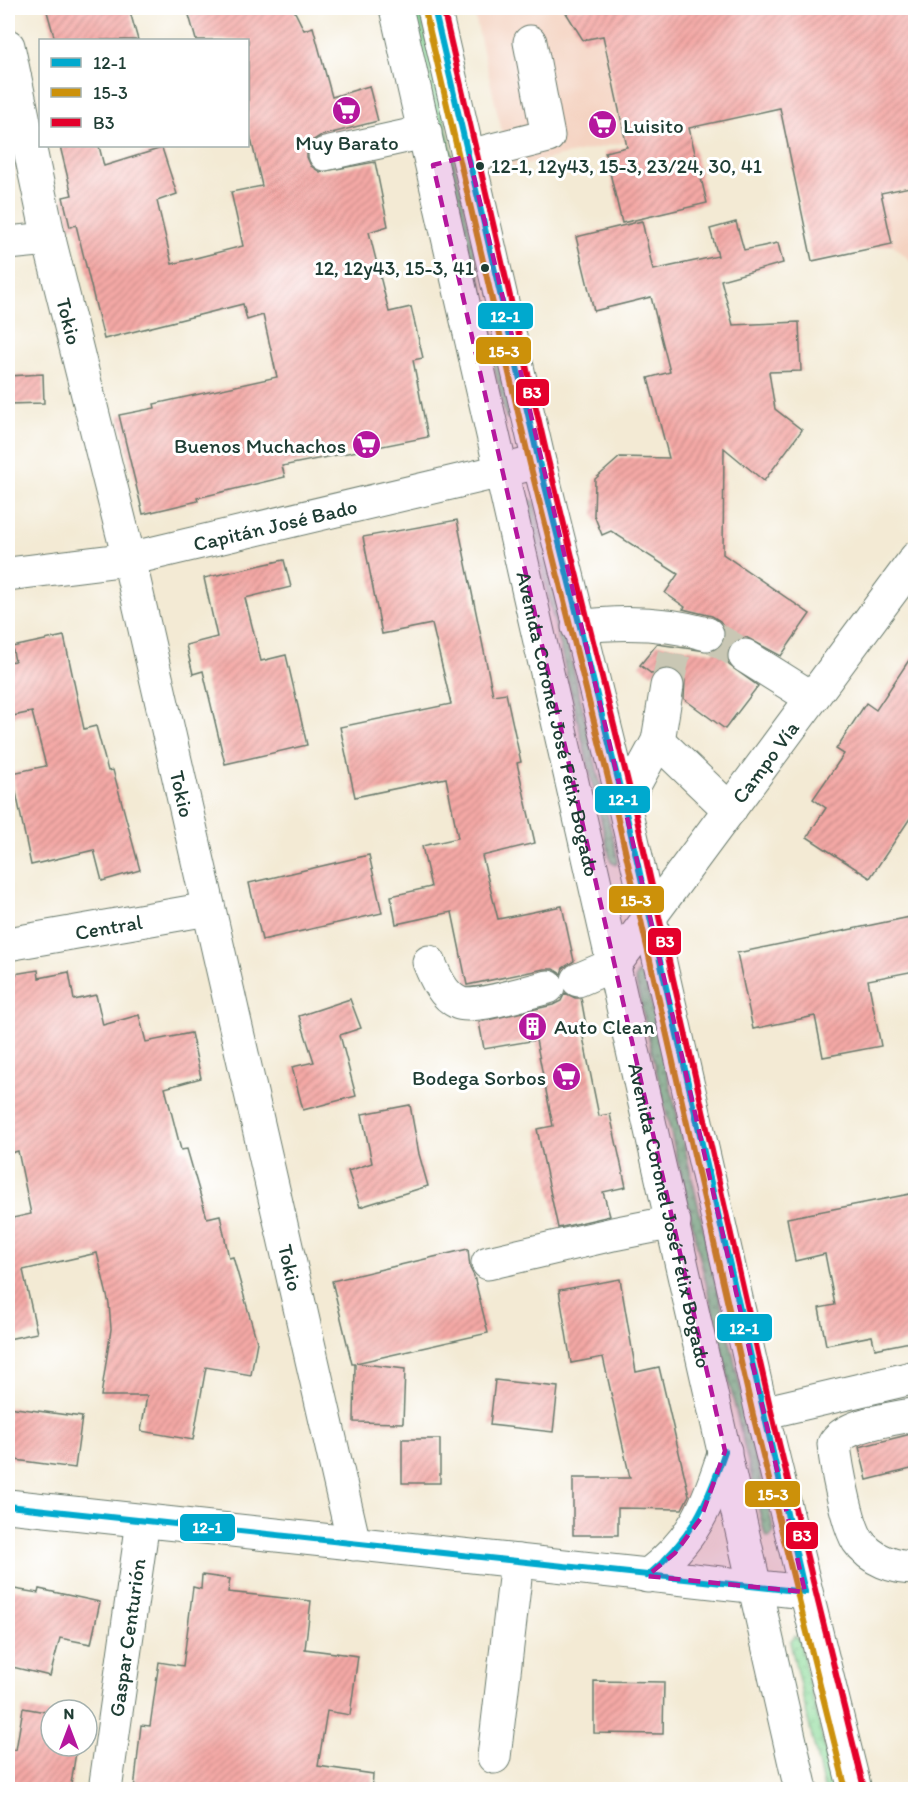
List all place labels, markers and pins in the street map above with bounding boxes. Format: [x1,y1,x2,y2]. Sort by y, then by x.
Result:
supermarket icon: Muy Barato [331,95,363,127]
supermarket icon: Luisito [586,109,618,141]
place label: Luisito [623,113,684,138]
place label: Muy Barato [295,130,399,155]
place label: 12-1, 12y43, 15-3, 23/24, 30, 41 [491,154,762,178]
marker: 12-1, 12y43, 15-3, 23/24, 30, 41 [474,160,486,172]
place label: 12, 12y43, 15-3, 41 [314,256,474,280]
marker: 12, 12y43, 15-3, 41 [479,262,491,274]
supermarket icon: Buenos Muchachos [351,429,383,461]
place label: Buenos Muchachos [174,433,346,458]
building icon: Auto Clean [517,1010,549,1042]
place label: Auto Clean [554,1014,655,1039]
supermarket icon: Bodega Sorbos [551,1061,583,1093]
place label: Bodega Sorbos [412,1065,546,1090]

